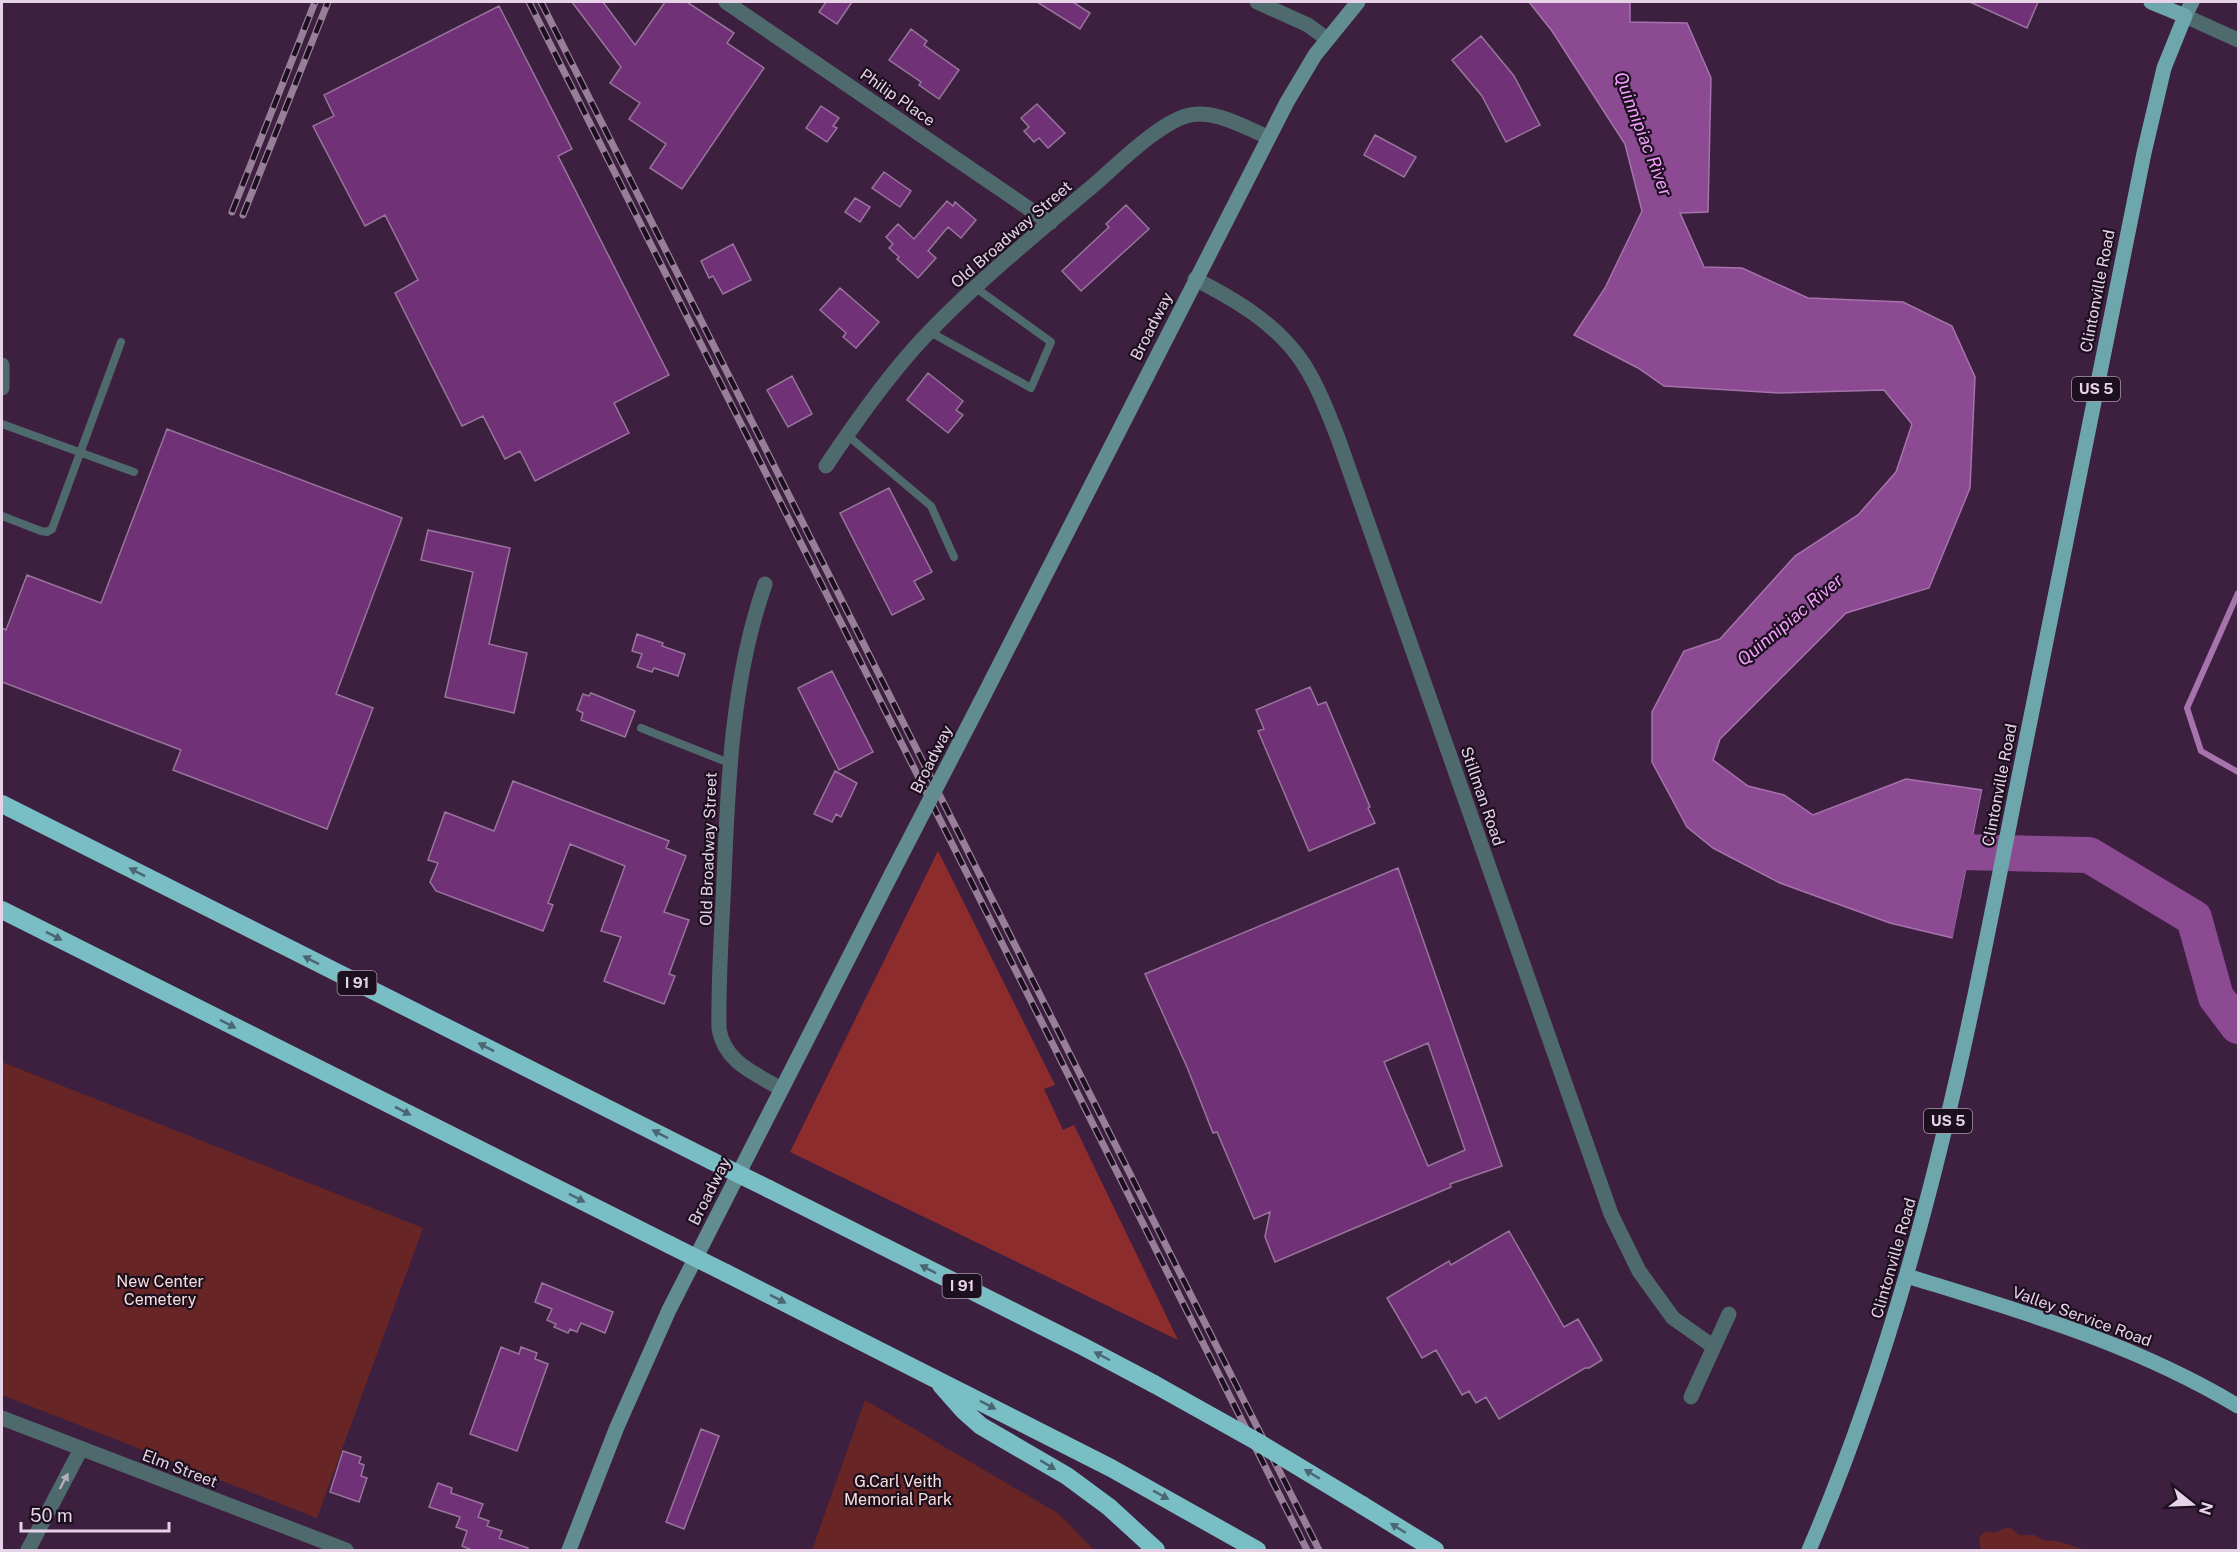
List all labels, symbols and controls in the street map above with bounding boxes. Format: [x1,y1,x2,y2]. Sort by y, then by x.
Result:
street label: Philip Place [857,65,939,130]
water label: Quinnipiac River [1610,69,1677,199]
street label: Old Broadway Street [947,177,1076,292]
street label: Clintonville Road [2076,228,2119,354]
street label: Broadway [1126,289,1177,363]
road number: US 5 [2072,377,2120,401]
water label: Quinnipiac River [1733,569,1847,670]
street label: Broadway [906,722,957,796]
street label: Clintonville Road [1978,722,2021,848]
street label: Stillman Road [1457,744,1508,848]
street label: Old Broadway Street [696,772,721,926]
one-way arrow [128,868,146,878]
one-way arrow [45,932,62,941]
one-way arrow [303,955,320,964]
road number: I 91 [338,971,376,995]
one-way arrow [220,1019,237,1028]
one-way arrow [477,1042,494,1052]
one-way arrow [394,1106,411,1116]
road number: US 5 [1924,1109,1972,1133]
one-way arrow [651,1130,669,1140]
street label: Broadway [684,1154,735,1228]
one-way arrow [569,1193,586,1203]
street label: Clintonville Road [1867,1196,1920,1321]
one-way arrow [920,1264,937,1273]
park label: New Center Cemetery [116,1272,204,1309]
road number: I 91 [942,1274,982,1298]
street label: Valley Service Road [2010,1282,2154,1351]
one-way arrow [770,1294,787,1304]
one-way arrow [1094,1352,1111,1361]
one-way arrow [979,1400,997,1410]
street label: Elm Street [140,1445,220,1491]
one-way arrow [1040,1459,1056,1470]
one-way arrow [1304,1469,1320,1480]
one-way arrow [59,1472,69,1489]
park label: G.Carl Veith Memorial Park [844,1472,952,1509]
north arrow [2162,1474,2222,1534]
one-way arrow [1153,1490,1170,1500]
scale bar [21,1495,170,1533]
text: N [2195,1500,2217,1517]
text: 50 m [30,1505,73,1526]
one-way arrow [1390,1522,1407,1533]

